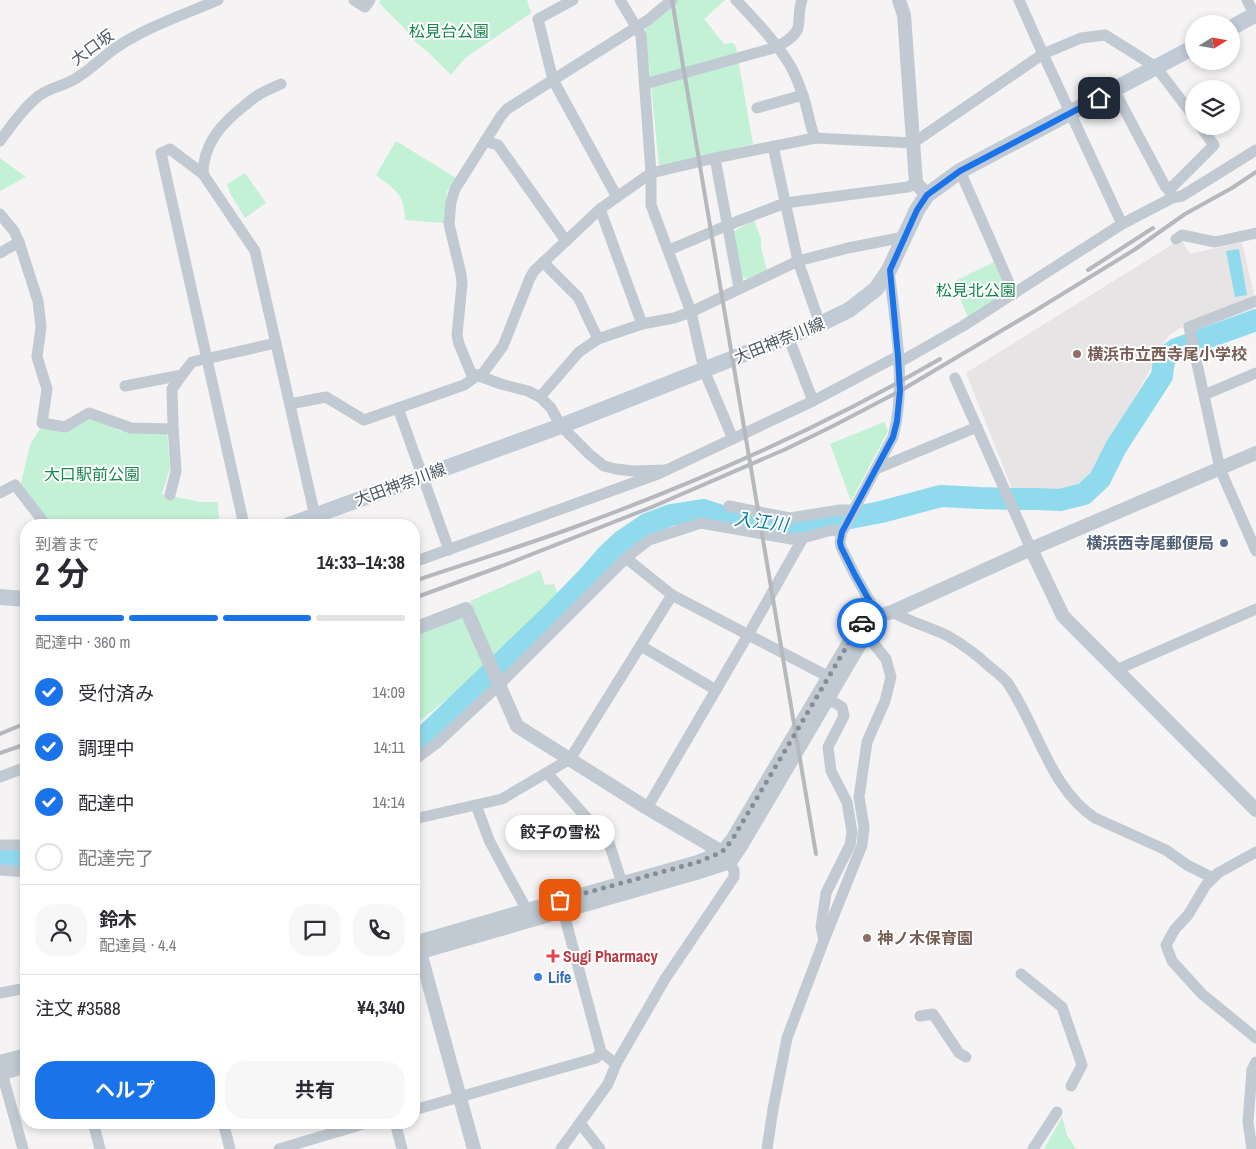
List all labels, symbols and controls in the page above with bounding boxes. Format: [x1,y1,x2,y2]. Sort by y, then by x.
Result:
north arrow [1185,15,1240,70]
map controls [1185,15,1240,135]
park label: 松見台公園 [409,20,489,42]
street label: 大口坂 [66,24,118,70]
pin [1078,77,1120,119]
button: layers [1185,80,1240,135]
icon: home [1085,84,1113,112]
park label: 松見北公園 [936,279,1016,301]
street label: 大田神奈川線 [730,312,828,368]
place label: 横浜市立西寺尾小学校 [1087,343,1247,365]
marker: 横浜市立西寺尾小学校 [1071,348,1083,360]
street label: 大田神奈川線 [351,457,449,511]
park label: 大口駅前公園 [44,463,140,485]
water label: 入江川 [733,506,791,537]
place label: 横浜西寺尾郵便局 [1086,532,1214,554]
text: 到着まで [35,533,99,555]
marker: 横浜西寺尾郵便局 [1218,537,1230,549]
text: 14:33–14:38 [317,549,405,575]
text: 2 分 [35,552,89,595]
courier [837,598,887,648]
icon: car [848,609,876,637]
text: 配達中 · 360 m [35,631,130,653]
icon: check [35,678,63,706]
text: 受付済み [78,680,154,706]
text: 14:09 [372,681,405,703]
icon: check [35,733,63,761]
text: 調理中 [78,735,135,761]
text: 14:11 [373,736,405,758]
icon: check [35,788,63,816]
text: 配達中 [78,790,135,816]
text: 14:14 [372,791,405,813]
callout: 餃子の雪松 [505,815,615,850]
text: 餃子の雪松 [520,821,600,843]
text: 配達完了 [78,845,154,871]
pin [539,879,581,921]
icon: bag [546,886,574,914]
button: person [35,904,87,956]
button: chat [289,904,341,956]
button: phone [353,904,405,956]
text: 鈴木 [99,906,137,932]
place label: 神ノ木保育園 [877,927,973,949]
marker: 神ノ木保育園 [861,932,873,944]
text: 配達員 · 4.4 [99,934,176,956]
place label: Sugi Pharmacy [563,945,659,967]
marker: Sugi Pharmacy [547,950,559,962]
place label: Life [548,966,571,988]
marker: Life [532,971,544,983]
text: ¥4,340 [357,994,405,1020]
text: 注文 #3588 [35,995,121,1021]
button: ヘルプ [35,1061,215,1119]
button: 共有 [225,1061,405,1119]

